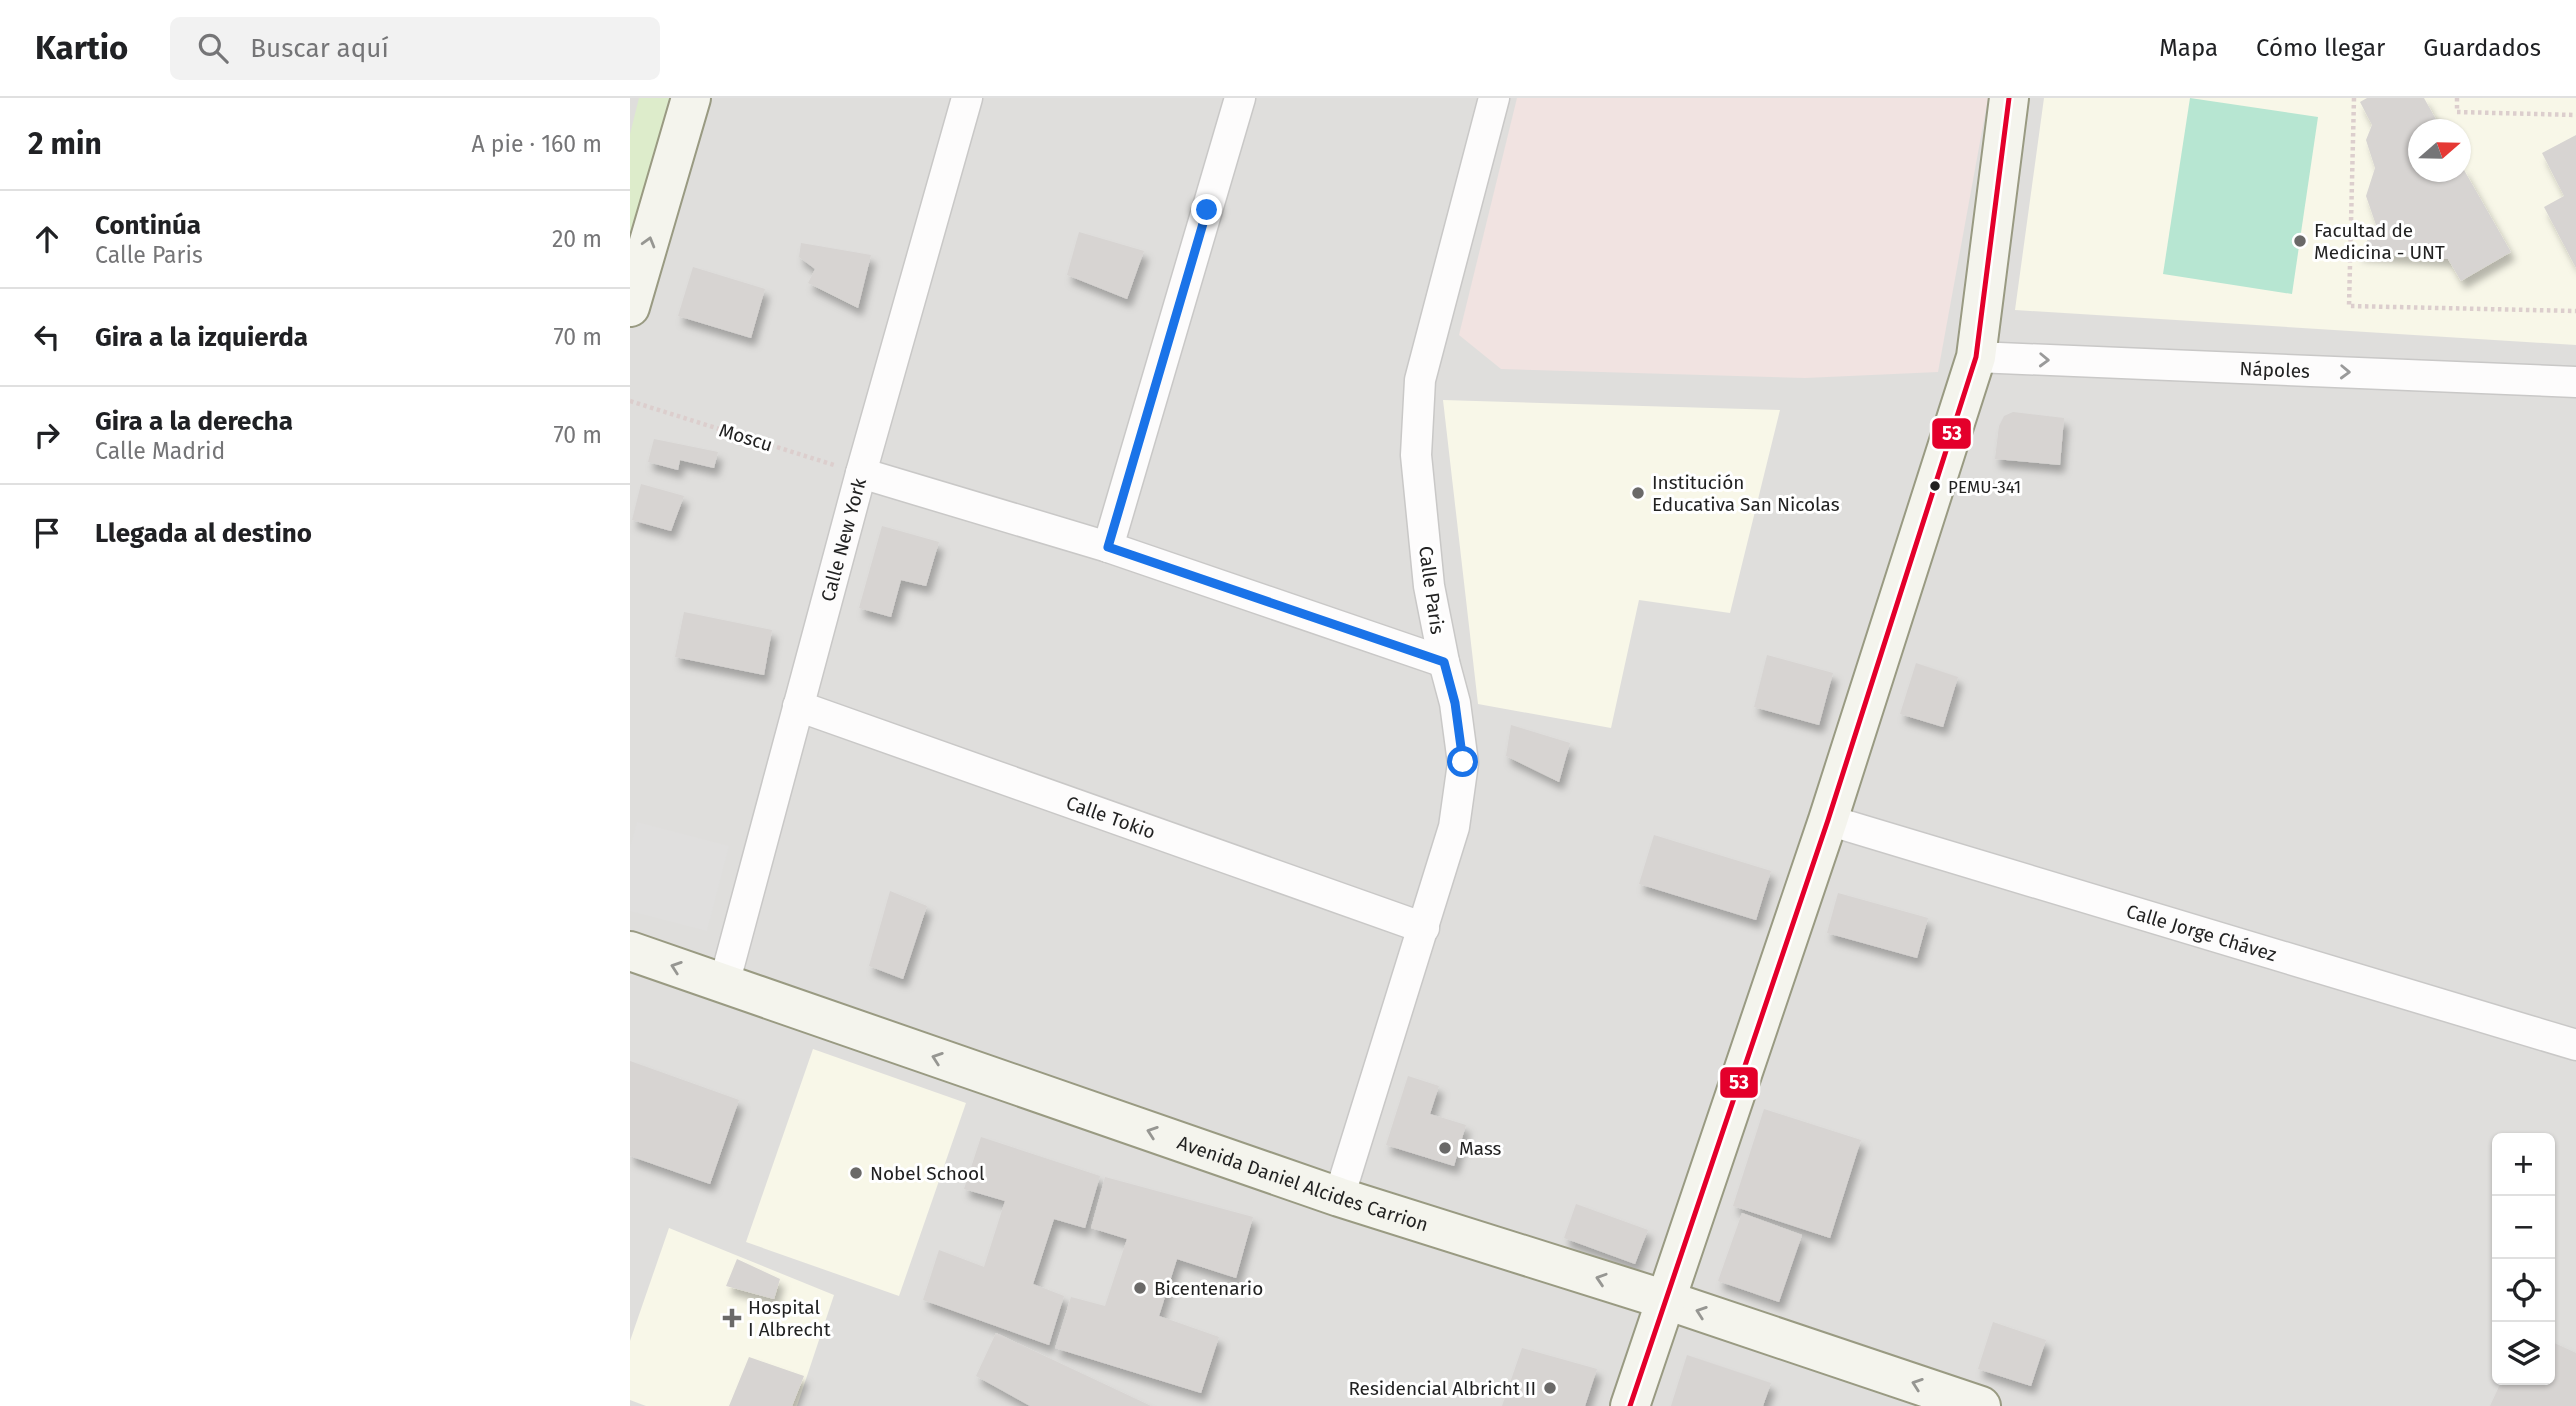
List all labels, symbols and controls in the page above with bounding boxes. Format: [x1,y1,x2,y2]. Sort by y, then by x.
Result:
search box [170,17,660,80]
text: Kartio [35,28,128,68]
icon: search [194,29,232,67]
text: Buscar aquí [250,33,389,64]
text: Mapa [2159,34,2218,62]
text: Cómo llegar [2256,34,2385,62]
text: Guardados [2423,34,2541,62]
north arrow [2408,119,2471,182]
text: 2 min [28,126,102,162]
text: A pie · 160 m [471,130,602,158]
route end [1191,194,1222,225]
text: Continúa [95,210,201,241]
place label: Facultad de Medicina - UNT [2314,219,2445,264]
icon: ahead [28,220,66,258]
text: 20 m [552,225,602,253]
marker: Facultad de Medicina - UNT [2292,233,2308,249]
one-way arrow [641,236,656,248]
text: Calle Paris [95,241,203,269]
icon: left [28,318,66,356]
text: Gira a la izquierda [95,322,308,353]
text: 70 m [553,323,602,351]
one-way arrow [2039,352,2050,367]
street label: Nápoles [2239,357,2311,383]
one-way arrow [2339,365,2350,380]
text: Gira a la derecha [95,406,293,437]
icon: right [28,416,66,454]
line badge: 53 [1931,417,1972,450]
street label: Moscu [716,418,775,456]
text: 70 m [553,421,602,449]
text: 53 [1942,422,1962,445]
text: Calle Madrid [95,437,225,465]
place label: Institución Educativa San Nicolas [1652,471,1840,516]
street label: Calle New York [816,475,871,604]
place label: PEMU-341 [1948,477,2021,498]
marker: PEMU-341 [1928,479,1942,493]
marker: Institución Educativa San Nicolas [1630,485,1646,501]
icon: arrive [28,514,66,552]
text: Llegada al destino [95,518,312,549]
street label: Calle Paris [1414,544,1449,636]
route start [1447,746,1478,777]
street label: Calle Tokio [1063,791,1158,844]
street label: Calle Jorge Chávez [2124,899,2279,966]
one-way arrow [670,961,682,975]
one-way arrow [932,1052,944,1066]
line badge: 53 [1719,1066,1759,1099]
text: 53 [1729,1071,1749,1094]
one-way arrow [1147,1126,1159,1140]
street label: Avenida Daniel Alcides Carrion [1174,1131,1431,1236]
map controls [2492,1133,2555,1385]
button: + [2492,1133,2555,1196]
place label: Mass [1459,1137,1502,1160]
marker: Mass [1437,1140,1453,1156]
place label: Nobel School [870,1162,985,1185]
marker: Nobel School [848,1165,864,1181]
button: − [2492,1196,2555,1259]
button: locate [2492,1259,2555,1322]
one-way arrow [1595,1273,1607,1288]
place label: Bicentenario [1154,1277,1263,1300]
marker: Bicentenario [1132,1280,1148,1296]
place label: Hospital I Albrecht [748,1296,831,1341]
one-way arrow [1696,1306,1708,1320]
marker: Hospital I Albrecht [722,1308,742,1328]
button: layers [2492,1322,2555,1385]
place label: Residencial Albricht II [1348,1377,1536,1400]
one-way arrow [1911,1378,1923,1392]
marker: Residencial Albricht II [1542,1380,1558,1396]

